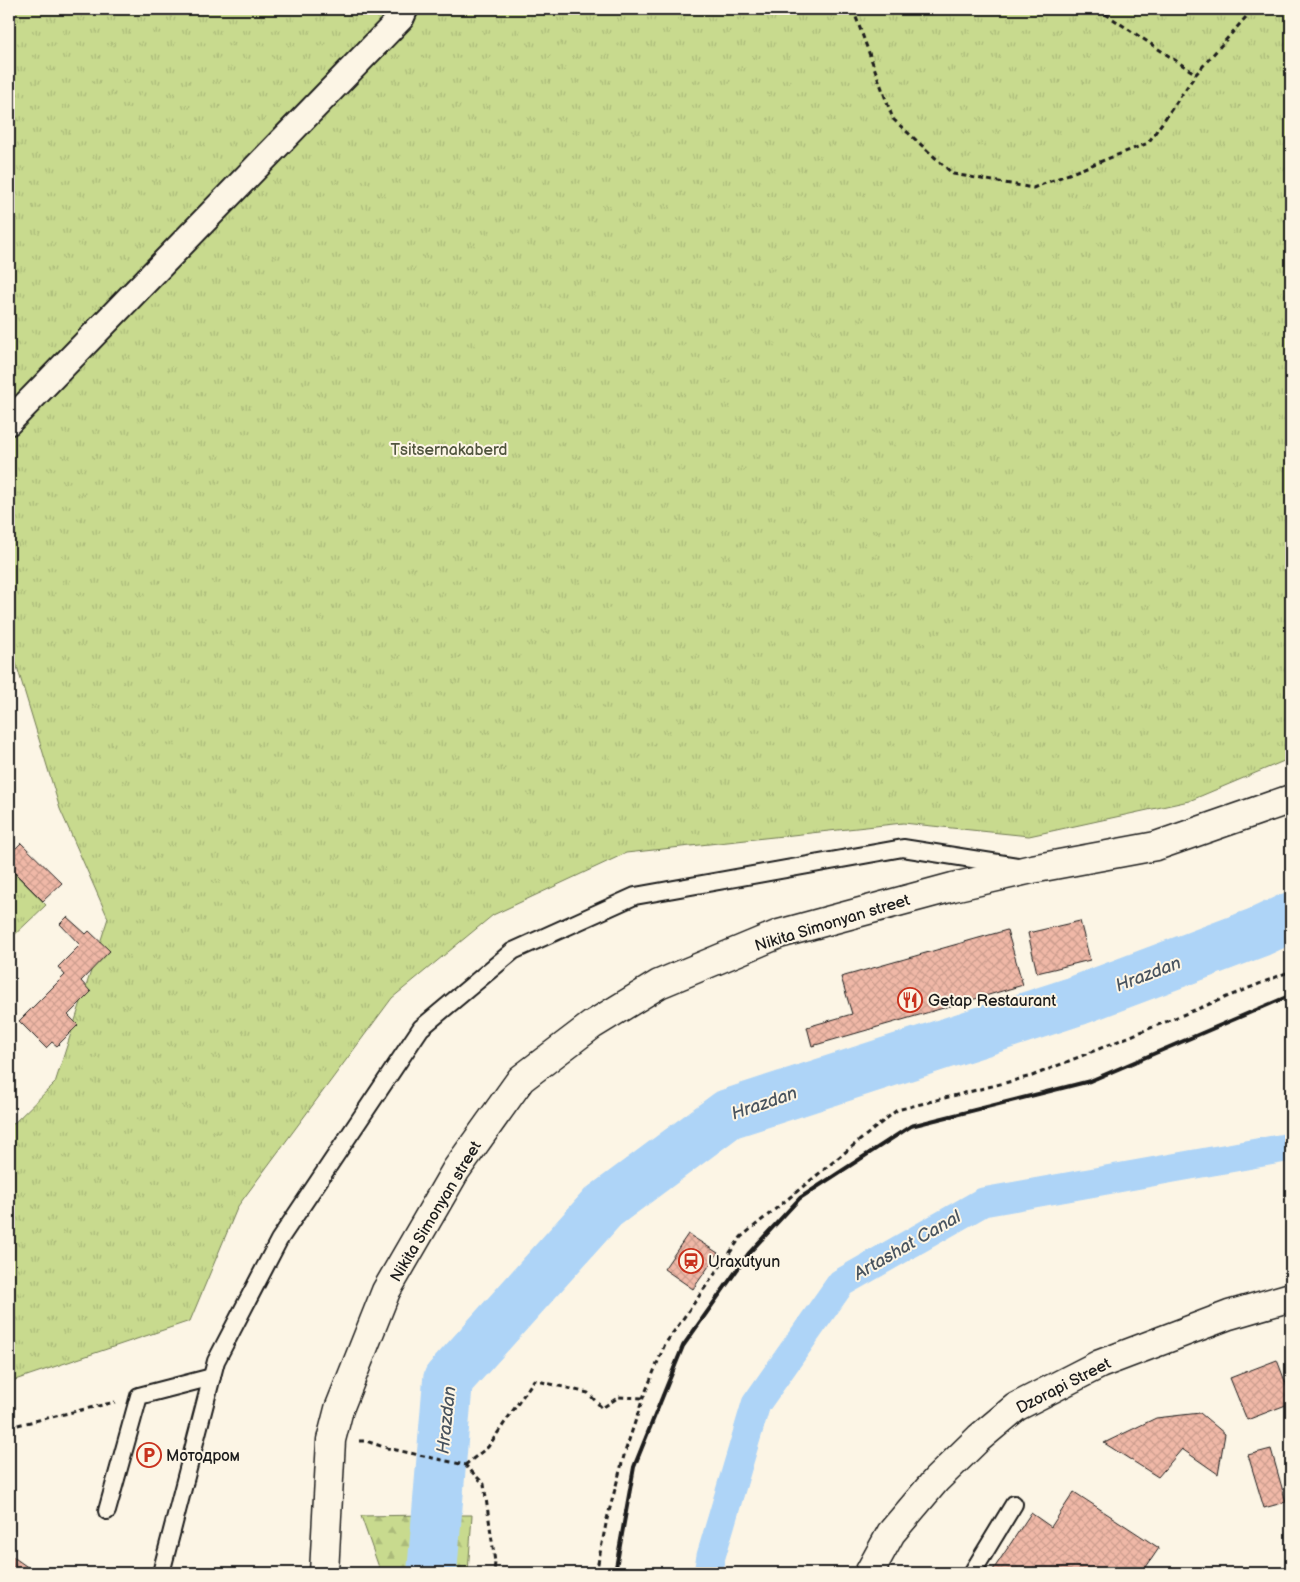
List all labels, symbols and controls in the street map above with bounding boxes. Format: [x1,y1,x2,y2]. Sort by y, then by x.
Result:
park label: Tsitsernakaberd [390,441,508,460]
street label: Nikita Simonyan street [753,891,912,956]
water label: Hrazdan [1113,952,1184,997]
restaurant icon: Getap Restaurant [897,987,923,1013]
place label: Getap Restaurant [928,992,1056,1011]
water label: Hrazdan [728,1082,800,1125]
street label: Nikita Simonyan street [387,1138,486,1286]
water label: Artashat Canal [849,1206,965,1285]
station icon: Uraxutyun [678,1248,704,1274]
place label: Uraxutyun [708,1253,780,1272]
street label: Dzorapi Street [1013,1354,1114,1418]
water label: Hrazdan [432,1385,461,1455]
parking icon: Мотодром [136,1442,162,1468]
place label: Мотодром [166,1447,240,1466]

